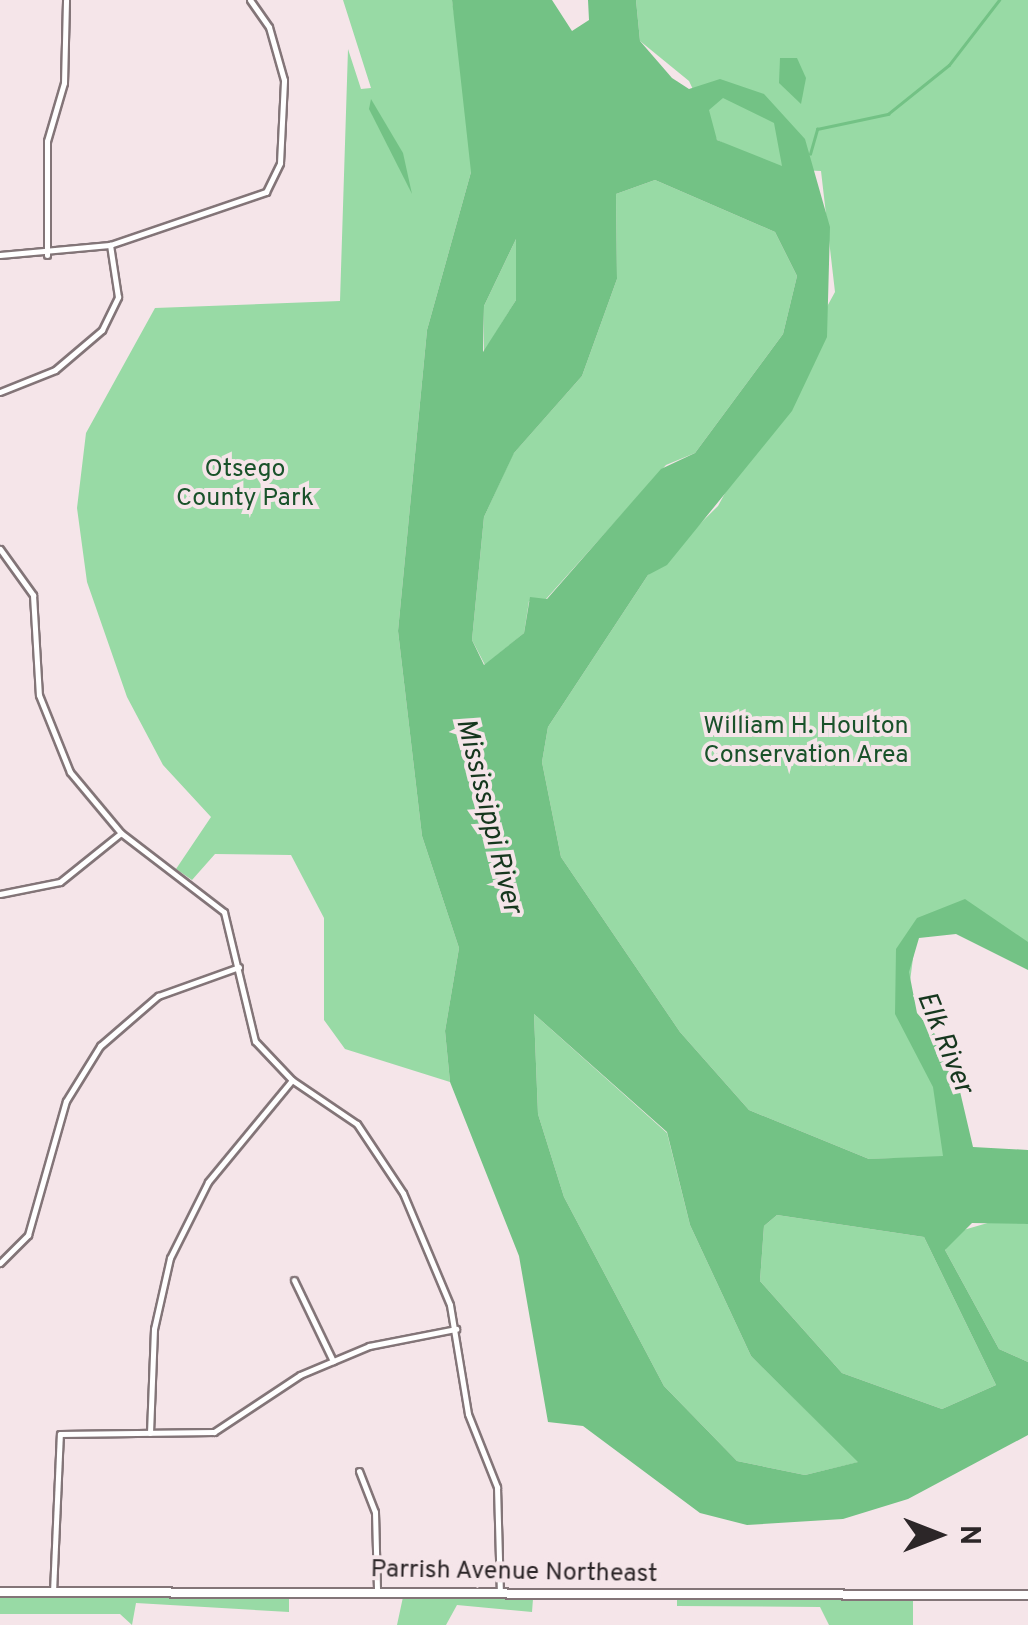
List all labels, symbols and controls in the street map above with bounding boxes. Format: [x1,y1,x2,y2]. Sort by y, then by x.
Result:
park label: Otsego County Park [176,456,314,515]
park label: William H. Houlton Conservation Area [703,713,909,772]
water label: Mississippi River [448,715,528,917]
water label: Elk River [908,987,980,1099]
north arrow [888,1485,988,1585]
text: N [950,1525,986,1545]
street label: Parrish Avenue Northeast [370,1555,658,1591]

